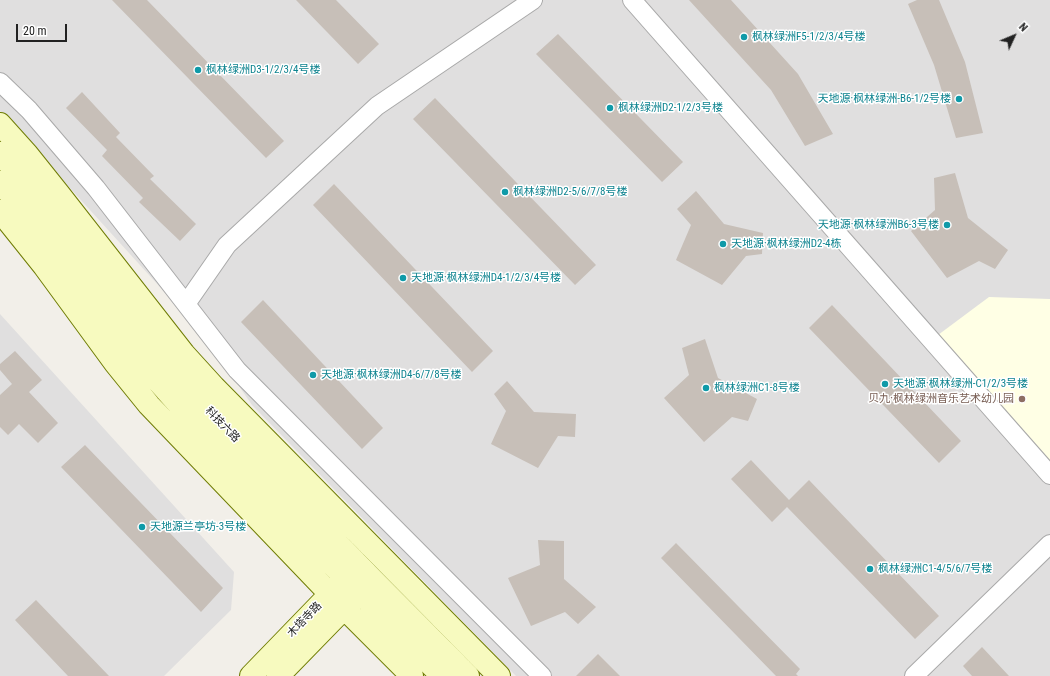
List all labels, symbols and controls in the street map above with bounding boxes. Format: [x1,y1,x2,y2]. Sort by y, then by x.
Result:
scale bar [18,16,69,42]
north arrow [994,16,1034,56]
text: N [1016,20,1030,34]
text: 20 m [23,24,47,38]
place label: 枫林绿洲F5-1/2/3/4号楼 [752,30,865,44]
marker: 枫林绿洲F5-1/2/3/4号楼 [739,32,749,42]
place label: 枫林绿洲D3-1/2/3/4号楼 [206,63,320,77]
marker: 枫林绿洲D3-1/2/3/4号楼 [193,65,203,75]
place label: 天地源·枫林绿洲-B6-1/2号楼 [817,92,951,106]
marker: 天地源·枫林绿洲-B6-1/2号楼 [954,94,964,104]
place label: 枫林绿洲D2-1/2/3号楼 [618,101,723,115]
marker: 枫林绿洲D2-1/2/3号楼 [605,103,615,113]
place label: 枫林绿洲D2-5/6/7/8号楼 [513,185,627,199]
marker: 枫林绿洲D2-5/6/7/8号楼 [500,187,510,197]
place label: 天地源·枫林绿洲B6-3号楼 [818,218,939,232]
marker: 天地源·枫林绿洲B6-3号楼 [942,220,952,230]
place label: 天地源·枫林绿洲D2-4栋 [731,237,842,251]
marker: 天地源·枫林绿洲D2-4栋 [718,239,728,249]
place label: 天地源·枫林绿洲D4-1/2/3/4号楼 [411,271,561,285]
marker: 天地源·枫林绿洲D4-1/2/3/4号楼 [398,273,408,283]
place label: 天地源·枫林绿洲D4-6/7/8号楼 [321,368,462,382]
marker: 天地源·枫林绿洲D4-6/7/8号楼 [308,370,318,380]
place label: 天地源·枫林绿洲-C1/2/3号楼 [893,377,1028,391]
marker: 天地源·枫林绿洲-C1/2/3号楼 [880,379,890,389]
place label: 枫林绿洲C1-8号楼 [714,381,800,395]
marker: 枫林绿洲C1-8号楼 [701,383,711,393]
place label: 贝九·枫林绿洲音乐艺术幼儿园 [868,392,1014,406]
marker: 贝九·枫林绿洲音乐艺术幼儿园 [1017,394,1027,404]
street label: 科技六路 [202,405,242,445]
place label: 天地源兰亭坊-3号楼 [150,520,246,534]
marker: 天地源兰亭坊-3号楼 [137,522,147,532]
place label: 枫林绿洲C1-4/5/6/7号楼 [878,562,992,576]
marker: 枫林绿洲C1-4/5/6/7号楼 [865,564,875,574]
street label: 木塔寺路 [285,600,325,640]

